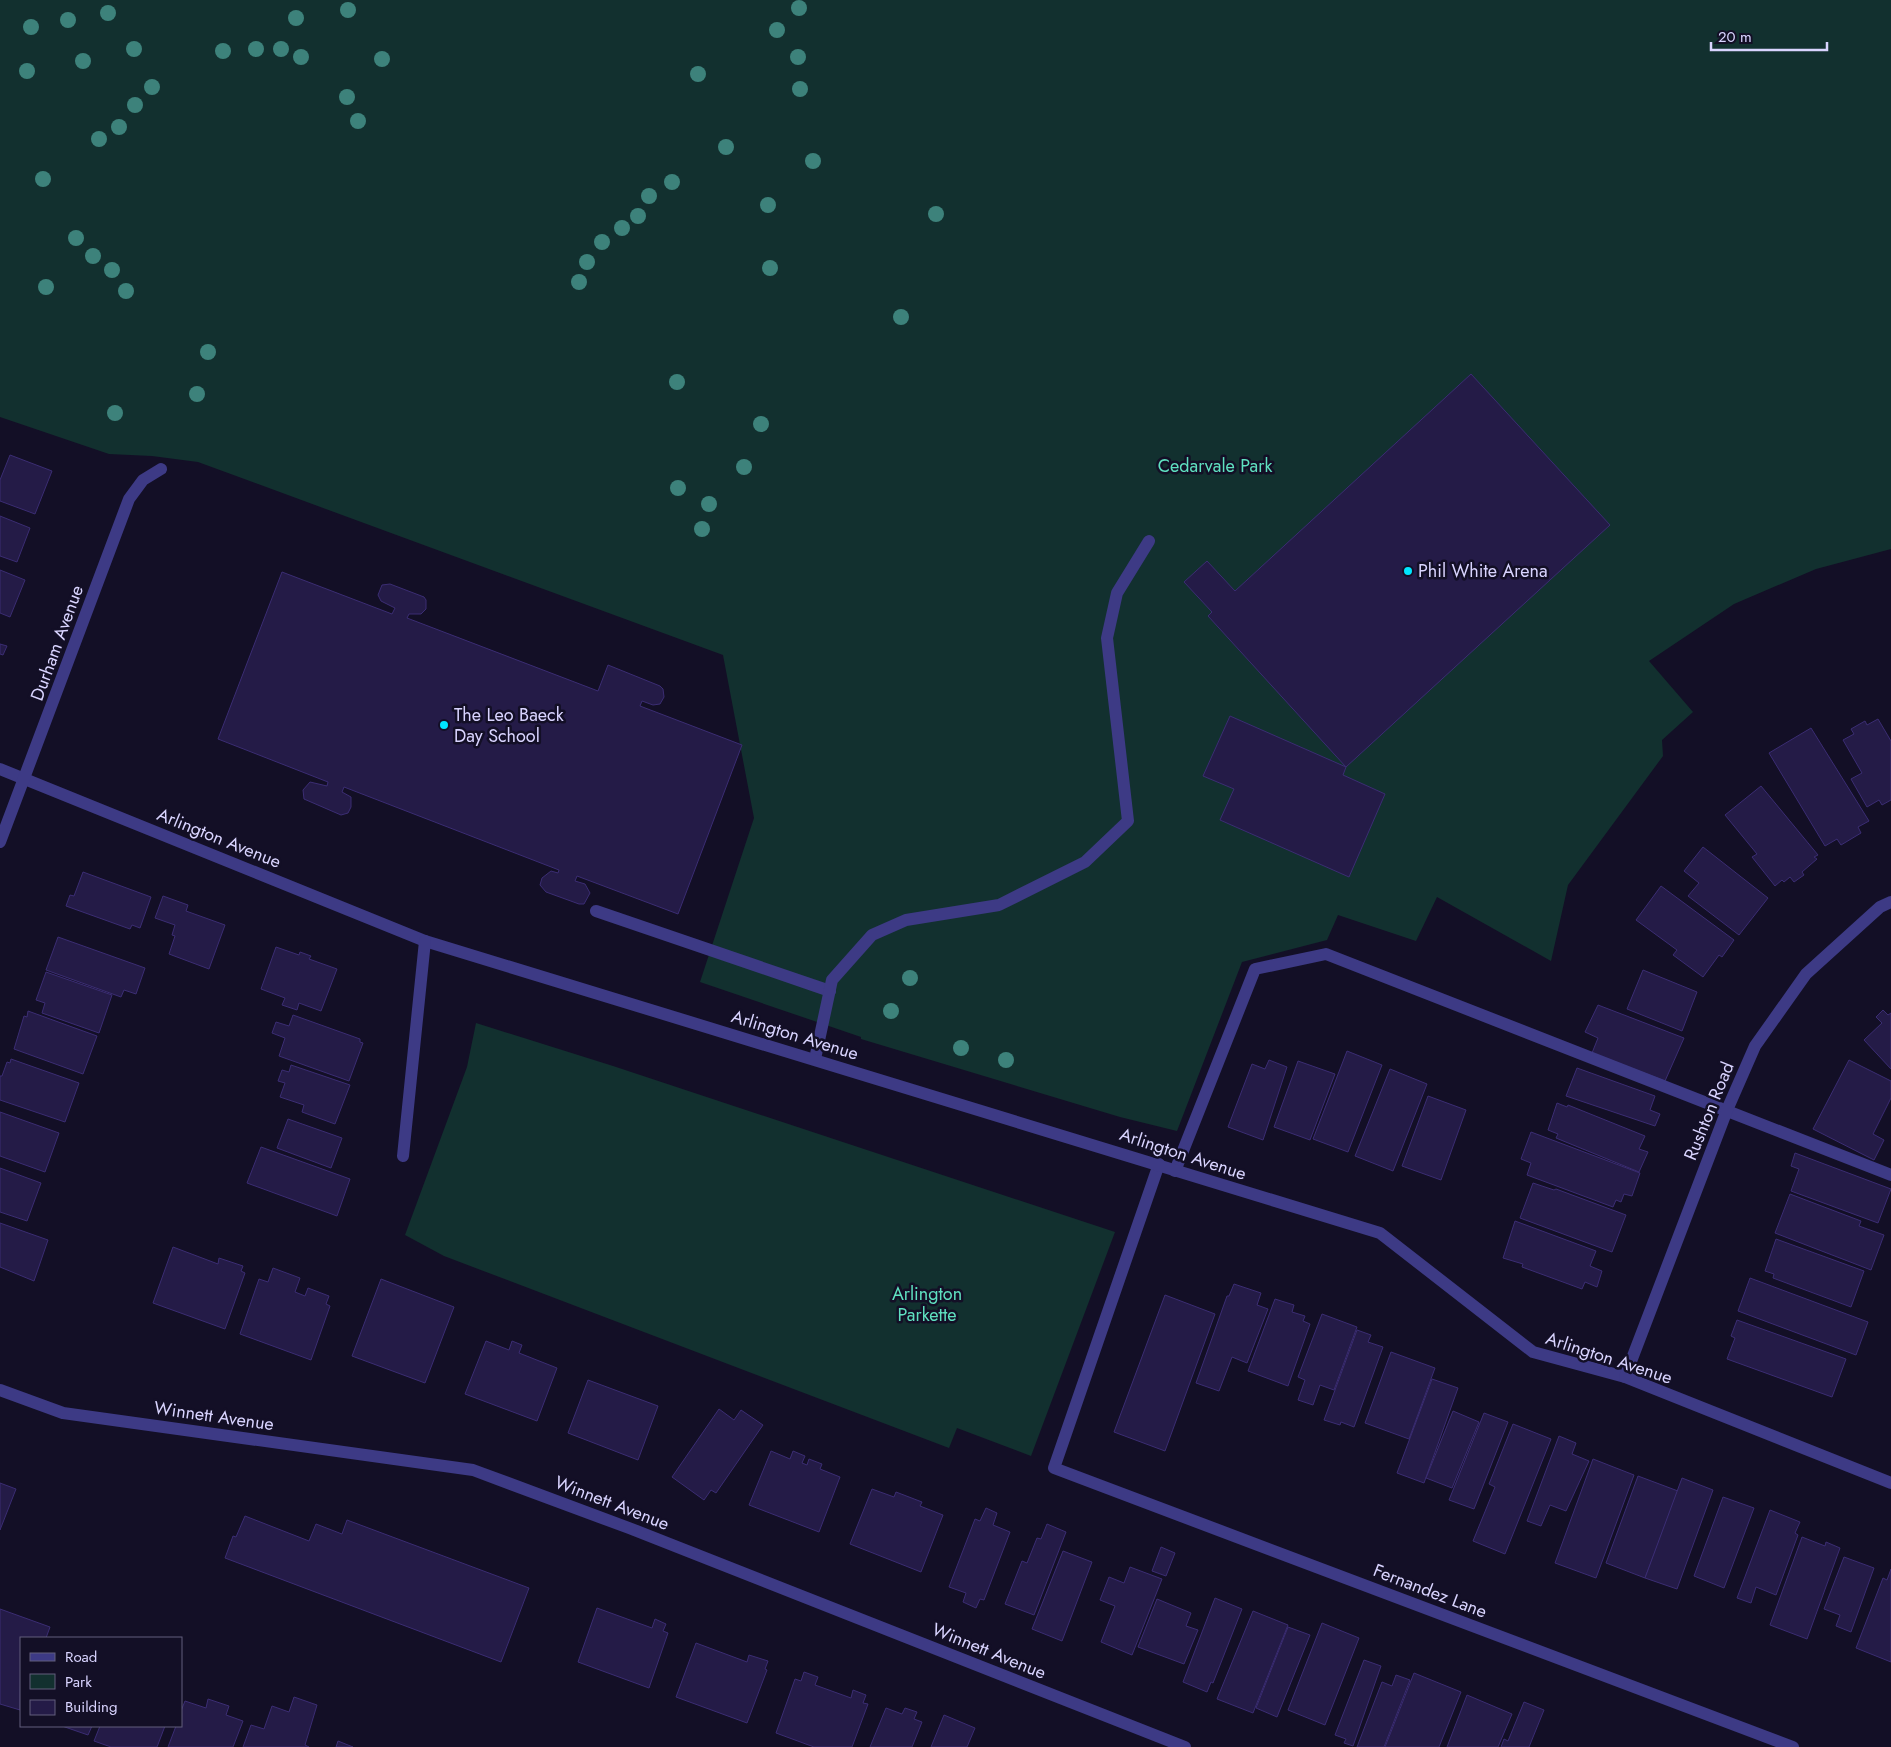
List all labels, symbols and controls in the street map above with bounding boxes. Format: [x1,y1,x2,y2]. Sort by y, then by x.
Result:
scale bar [1711,20,1827,52]
text: 20 m [1718,26,1752,48]
park label: Cedarvale Park [1158,453,1272,479]
place label: Phil White Arena [1418,558,1548,584]
marker: Phil White Arena [1402,565,1414,577]
street label: Durham Avenue [24,581,90,705]
place label: The Leo Baeck Day School [454,702,564,749]
marker: The Leo Baeck Day School [438,719,450,731]
street label: Arlington Avenue [153,801,285,875]
street label: Arlington Avenue [728,1003,862,1067]
street label: Rushton Road [1677,1058,1741,1164]
street label: Arlington Avenue [1116,1121,1250,1187]
park label: Arlington Parkette [892,1281,962,1328]
street label: Arlington Avenue [1542,1325,1676,1391]
street label: Winnett Avenue [152,1395,276,1437]
street label: Winnett Avenue [551,1469,673,1537]
street label: Fernandez Lane [1369,1557,1491,1625]
street label: Winnett Avenue [928,1616,1050,1686]
legend [20,1637,182,1727]
text: Road [65,1646,97,1668]
text: Park [65,1671,92,1693]
text: Building [65,1696,117,1718]

